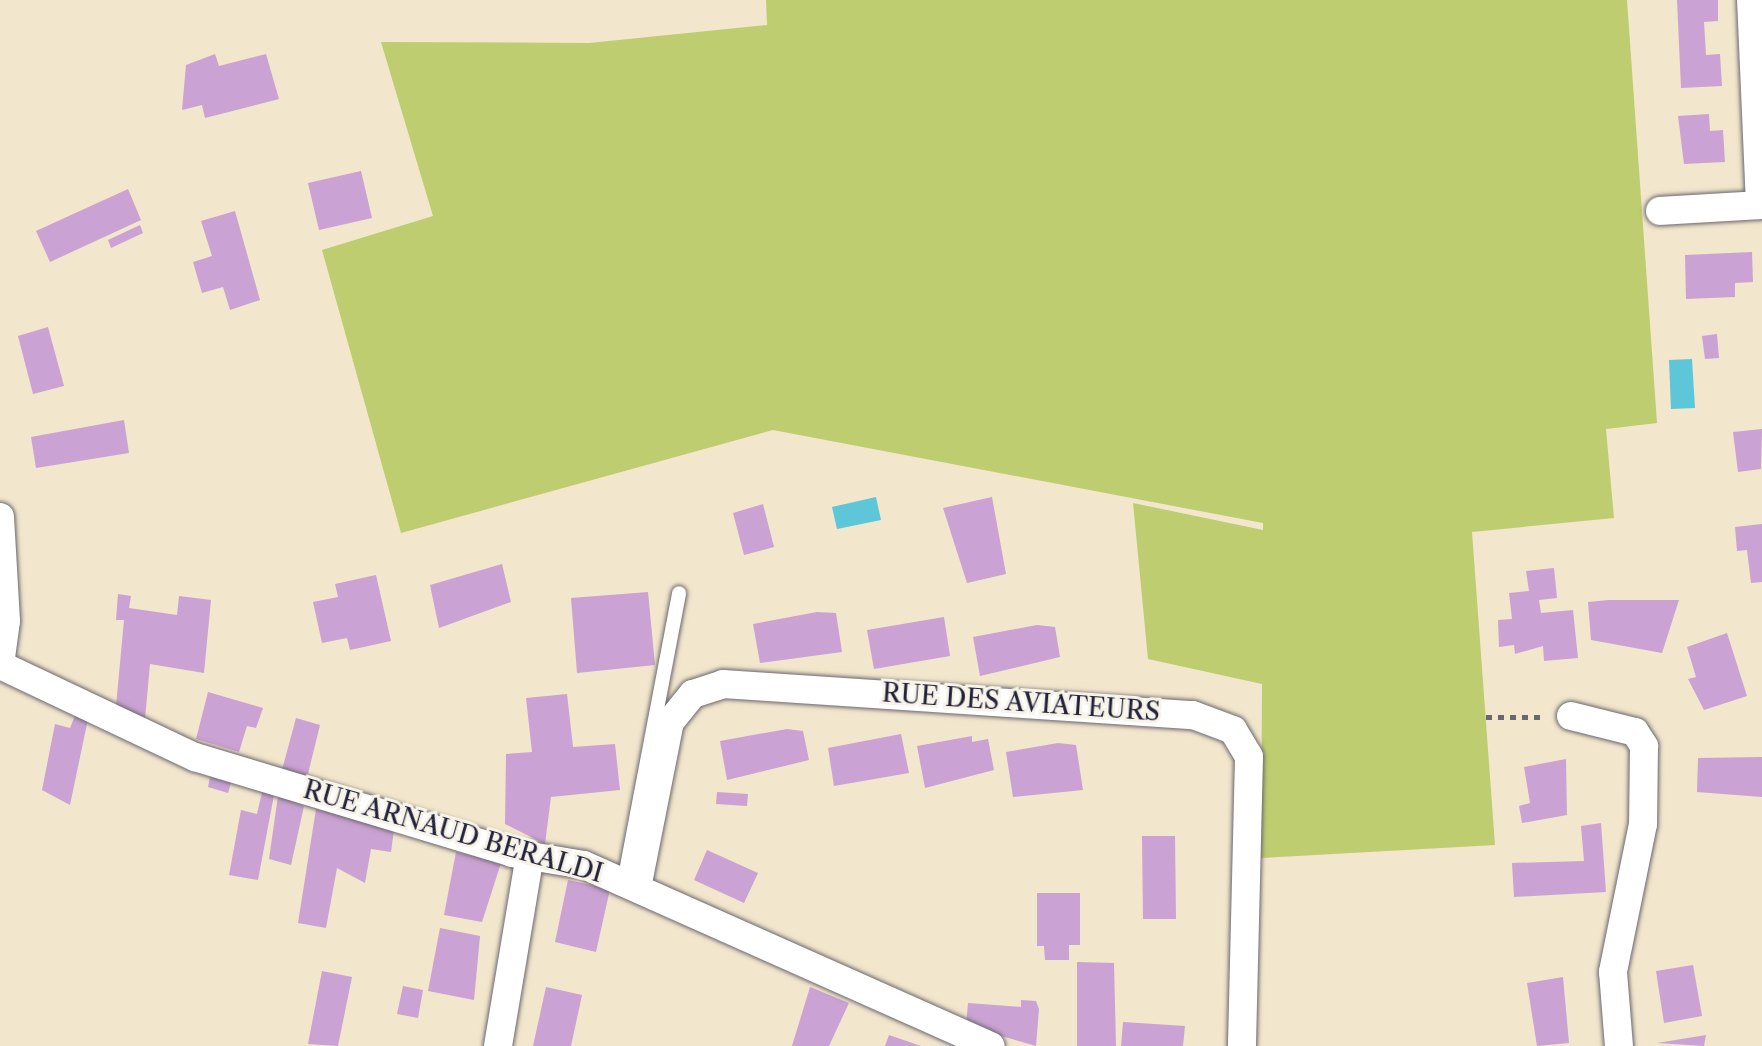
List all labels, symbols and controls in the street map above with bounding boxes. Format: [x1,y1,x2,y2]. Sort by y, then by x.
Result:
street label: RUE DES AVIATEURS [880,678,1162,728]
street label: RUE ARNAUD BERALDI [299,774,607,890]

